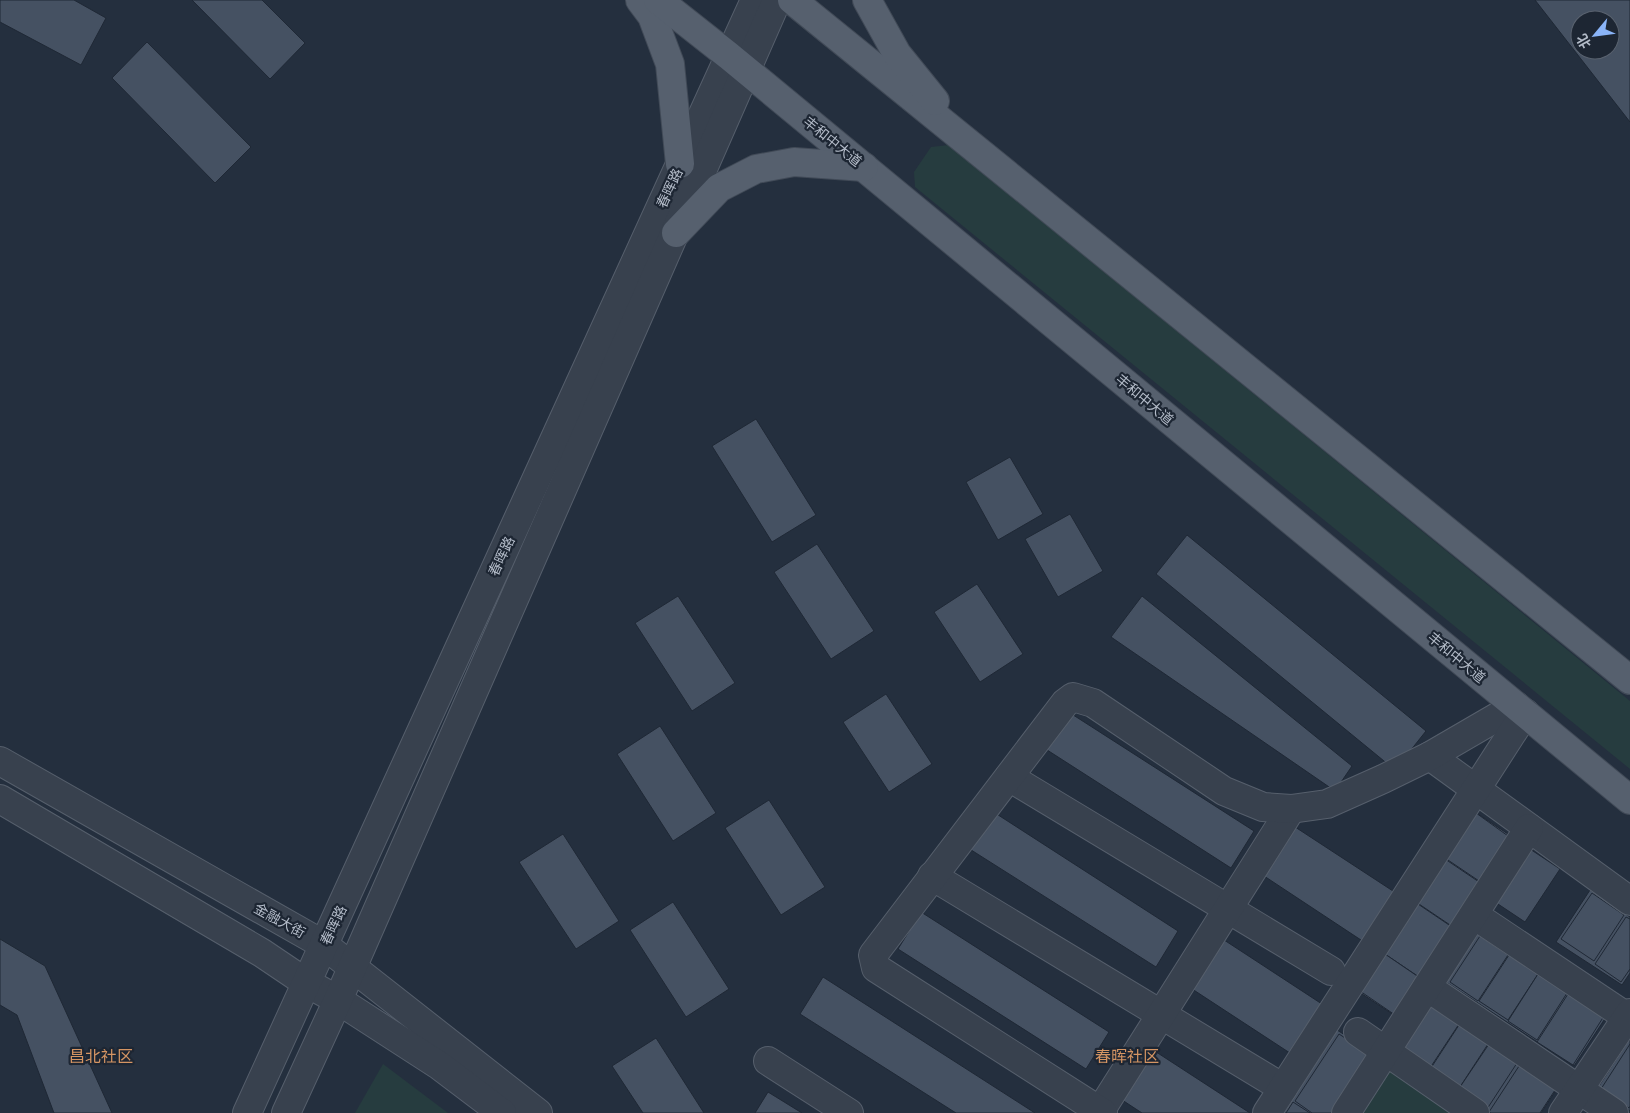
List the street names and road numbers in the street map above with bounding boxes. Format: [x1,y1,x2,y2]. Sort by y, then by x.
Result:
street label: 丰和中大道 [800,112,866,170]
street label: 春晖路 [652,165,686,211]
street label: 丰和中大道 [1112,369,1178,429]
street label: 春晖路 [484,533,518,579]
street label: 丰和中大道 [1424,627,1490,687]
street label: 金融大街 [251,898,309,942]
street label: 春晖路 [316,902,350,948]

